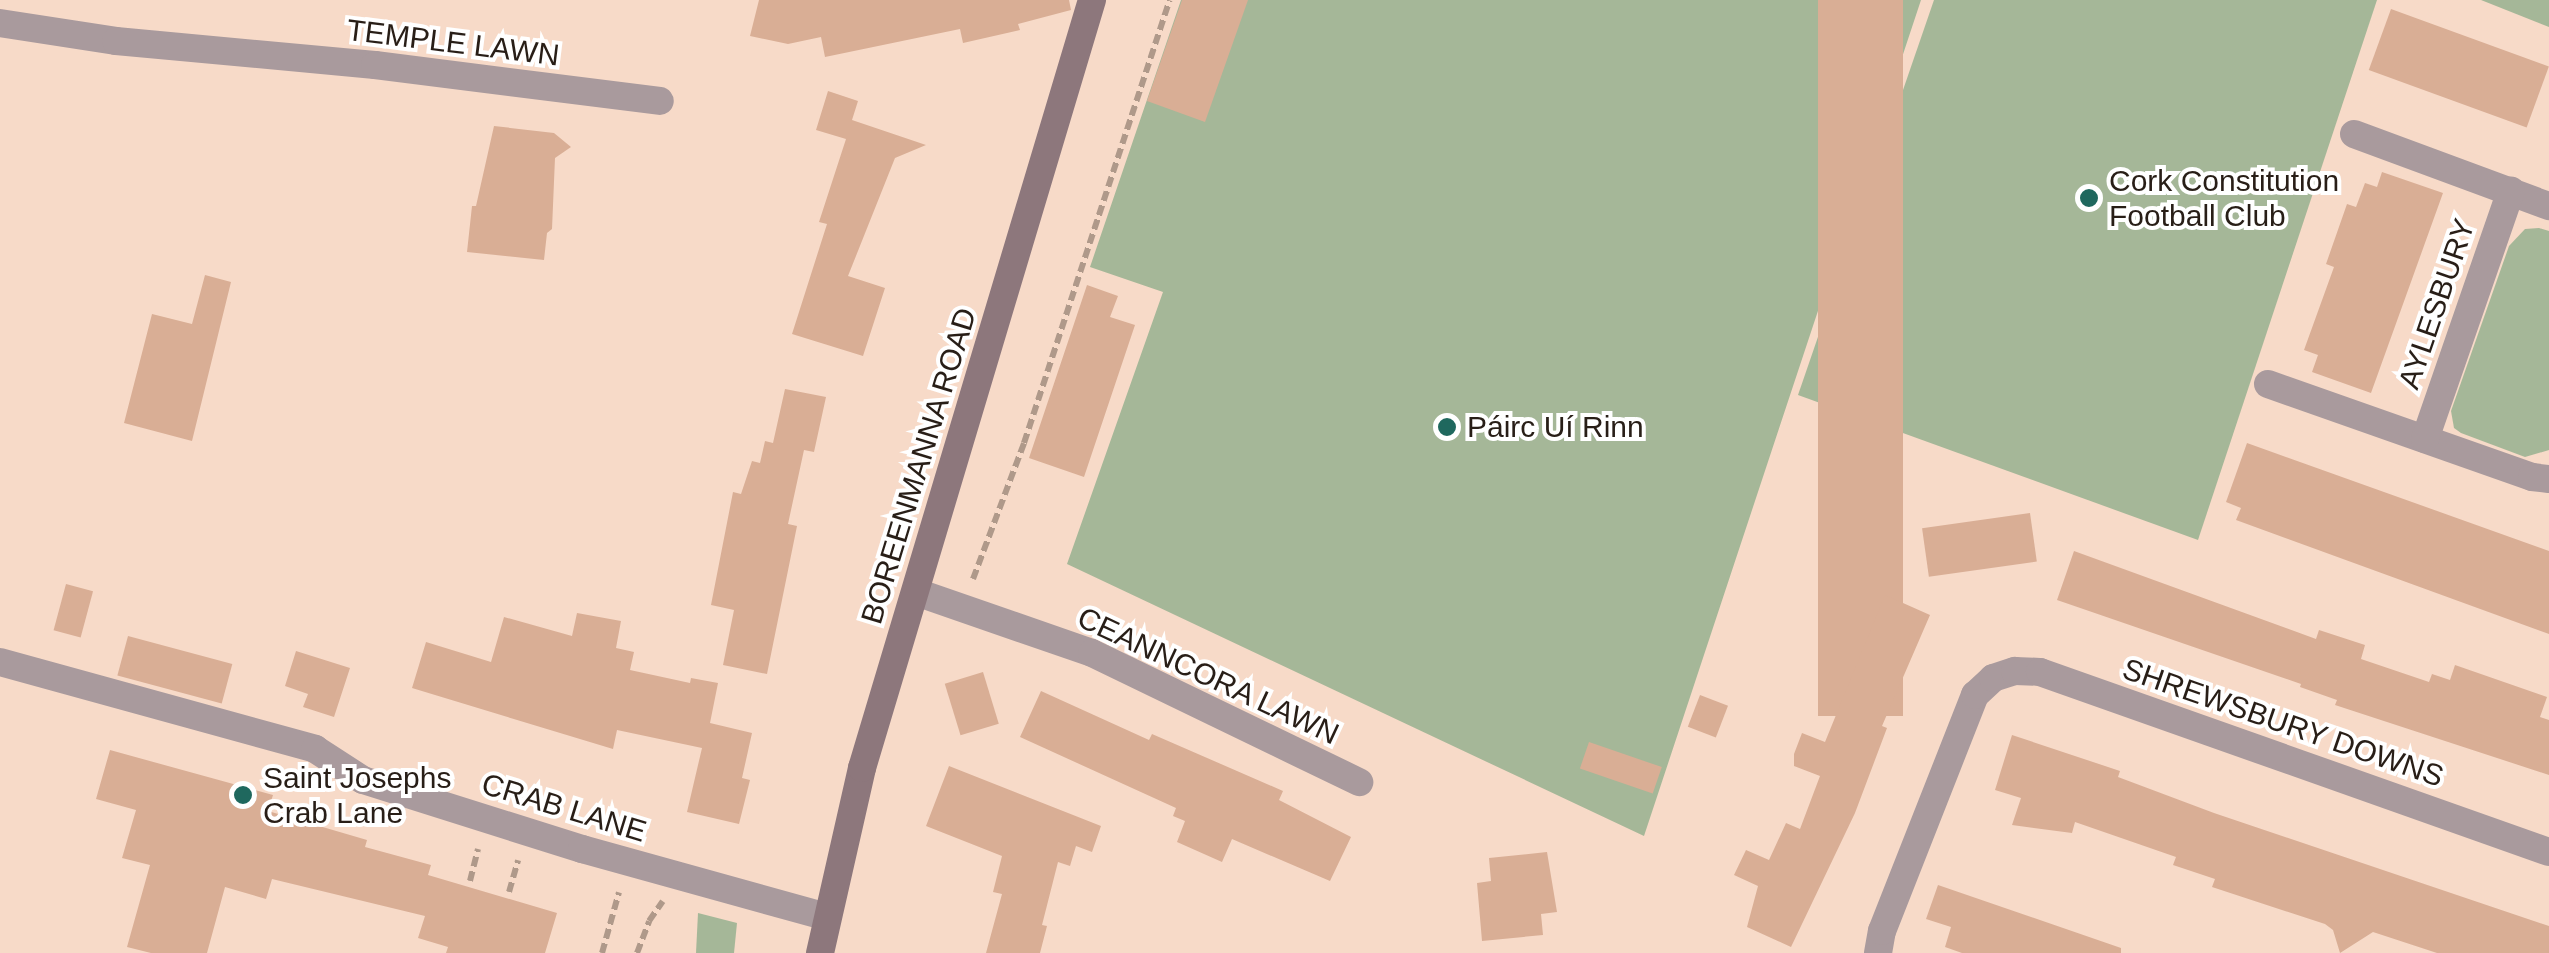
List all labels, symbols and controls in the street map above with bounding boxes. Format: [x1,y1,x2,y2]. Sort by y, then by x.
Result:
street label: TEMPLE LAWN [345,12,561,74]
place label: Cork Constitution Football Club [2109,163,2339,234]
marker: Cork Constitution Football Club [2078,187,2100,209]
street label: AYLESBURY [2391,214,2483,394]
street label: BOREENMANNA ROAD [854,303,984,629]
place label: Páirc Uí Rinn [1467,409,1644,445]
marker: Páirc Uí Rinn [1436,416,1458,438]
street label: CEANNCORA LAWN [1071,599,1345,753]
street label: SHREWSBURY DOWNS [2117,651,2449,795]
place label: Saint Josephs Crab Lane [263,760,451,830]
street label: CRAB LANE [477,766,651,850]
marker: Saint Josephs Crab Lane [232,784,254,806]

